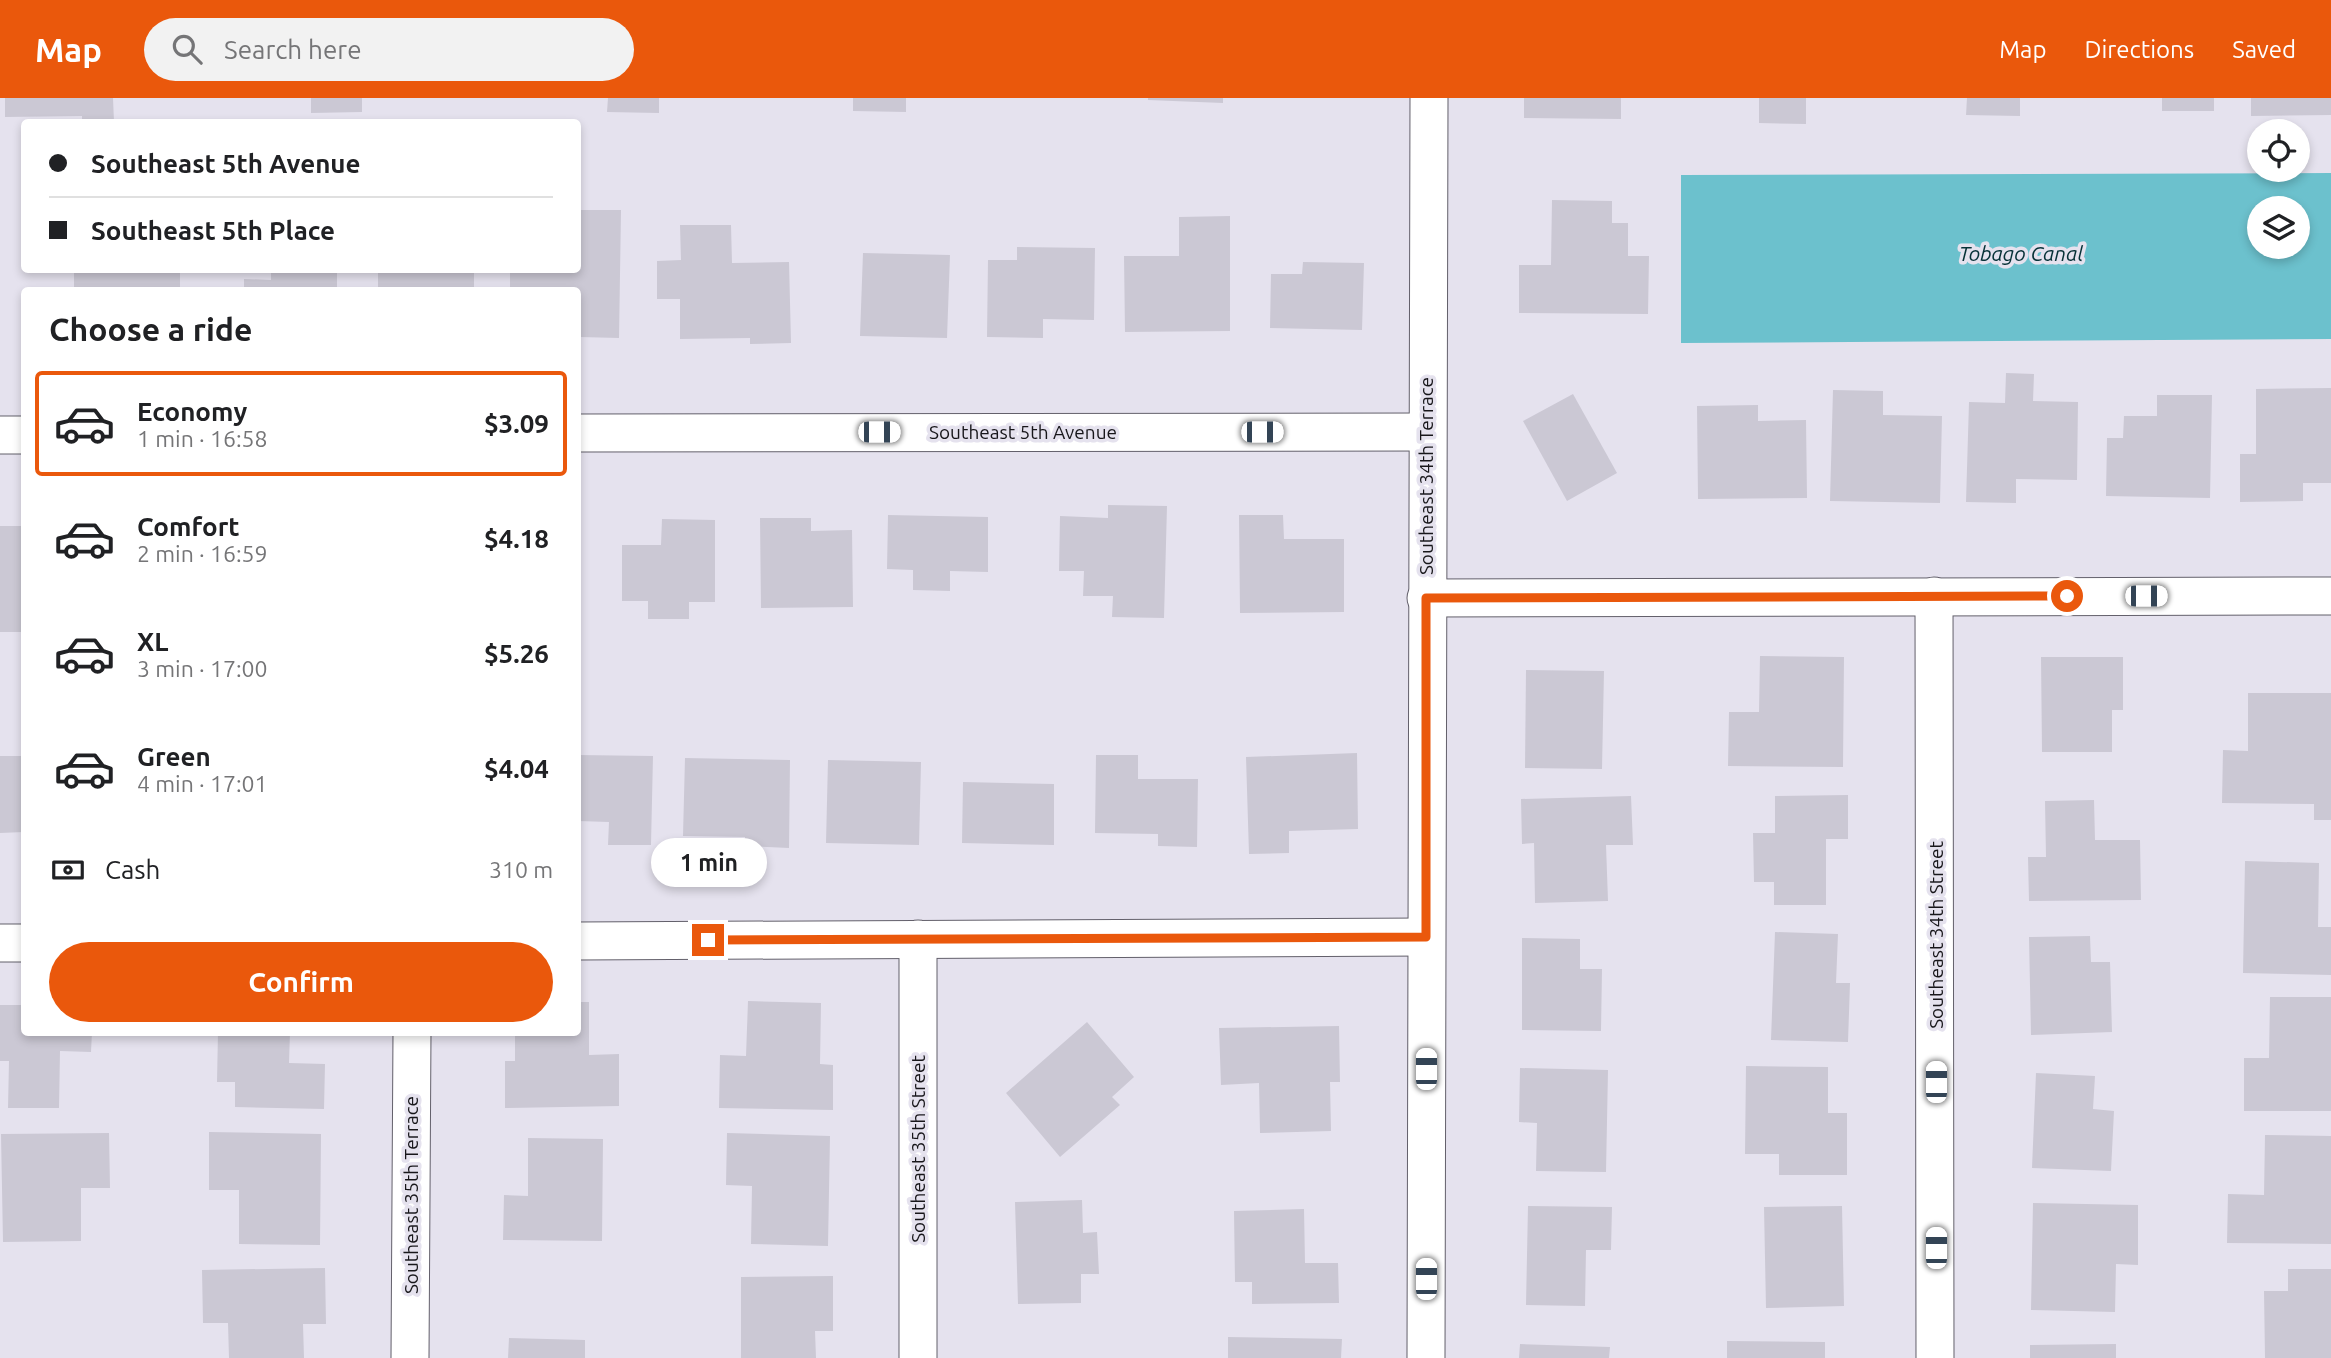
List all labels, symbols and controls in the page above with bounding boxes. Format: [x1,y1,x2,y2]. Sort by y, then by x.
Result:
search box [144,18,634,81]
icon: search [168,30,206,68]
text: Map [35,31,102,68]
text: Search here [224,35,362,64]
text: Map [1999,36,2046,63]
text: Directions [2084,36,2194,63]
text: Saved [2232,36,2296,63]
map controls [2247,119,2310,259]
button: locate [2247,119,2310,182]
text: Southeast 5th Avenue [91,149,361,178]
button: layers [2247,196,2310,259]
text: Southeast 5th Place [91,216,335,245]
water label: Tobago Canal [1959,241,2083,265]
text: Choose a ride [49,311,252,347]
street label: Southeast 34th Terrace [1415,377,1437,575]
icon: car [53,392,116,455]
text: Economy [137,397,247,426]
text: $3.09 [484,409,549,438]
street label: Southeast 5th Avenue [929,421,1117,443]
car [859,422,901,443]
car [1242,422,1284,443]
text: 1 min · 16:58 [137,426,268,451]
icon: car [53,507,116,570]
text: Comfort [137,512,240,541]
text: $4.18 [484,524,549,553]
text: 2 min · 16:59 [137,541,268,566]
route start [2051,580,2083,612]
car [2126,586,2168,607]
icon: car [53,622,116,685]
text: XL [137,627,168,656]
text: $5.26 [484,639,549,668]
text: 3 min · 17:00 [137,656,268,681]
icon: car [53,737,116,800]
text: Green [137,742,211,771]
text: $4.04 [484,754,549,783]
text: 4 min · 17:01 [137,771,268,796]
callout: 1 min [650,838,766,888]
street label: Southeast 34th Street [1925,841,1947,1029]
text: 1 min [680,850,738,875]
icon: cash [49,851,87,889]
text: Cash [105,855,160,884]
text: 310 m [489,857,553,882]
route end [692,924,724,956]
button: Confirm [49,942,553,1022]
car [1416,1048,1437,1090]
street label: Southeast 35th Street [907,1055,929,1243]
car [1926,1061,1947,1103]
street label: Southeast 35th Terrace [400,1096,422,1294]
car [1926,1227,1947,1269]
car [1416,1258,1437,1300]

